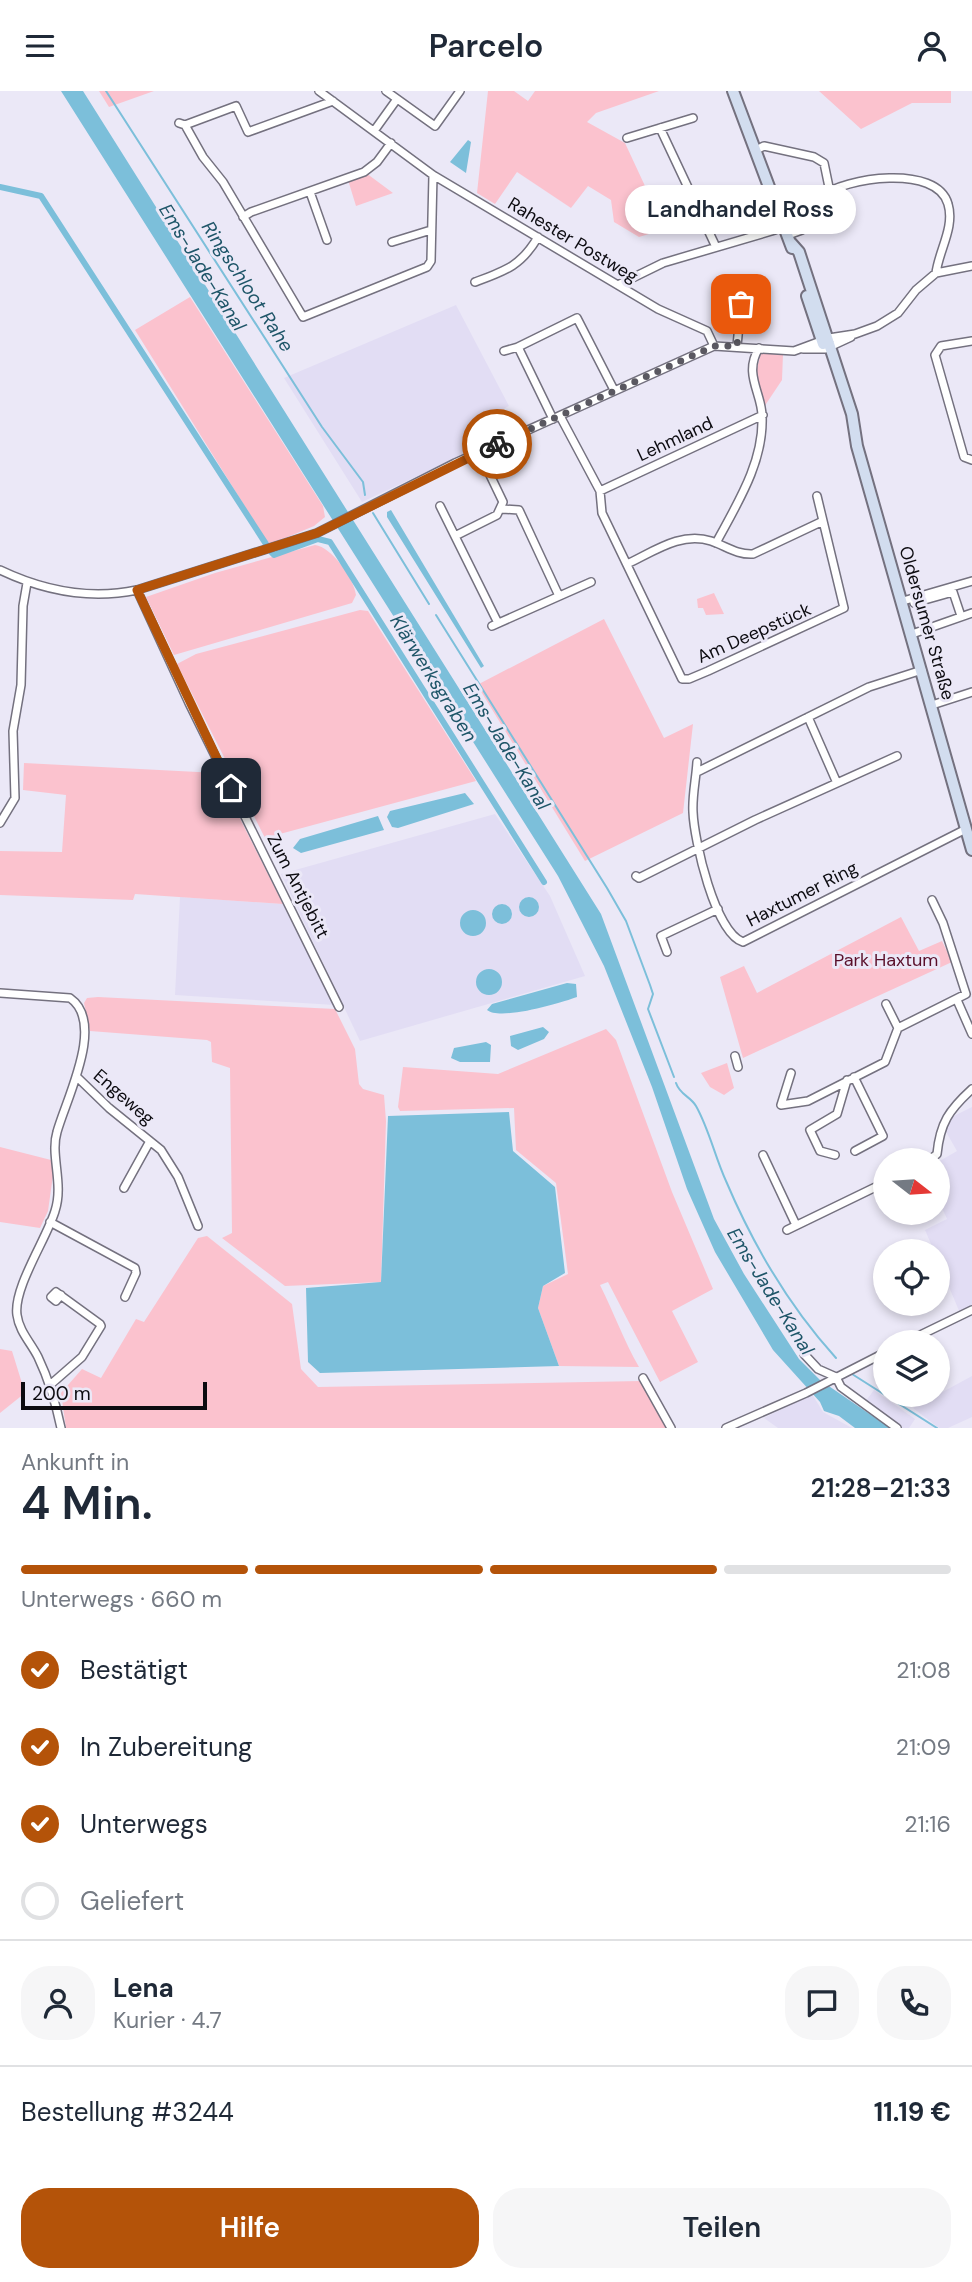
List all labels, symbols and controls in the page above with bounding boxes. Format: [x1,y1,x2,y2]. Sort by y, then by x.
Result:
text: Parcelo [429,25,543,67]
icon: menu [21,27,59,65]
icon: person [913,27,951,65]
callout: Landhandel Ross [626,185,856,234]
street label: Rahester Postweg [503,192,643,288]
text: Landhandel Ross [647,194,834,224]
water label: Ems-Jade-Kanal [153,199,252,336]
water label: Ringschloot Rahe [196,216,299,357]
pin [711,274,771,334]
icon: bag [722,285,760,323]
courier [462,409,532,479]
street label: Lehmland [633,411,717,467]
icon: bike [478,425,516,463]
street label: Oldersumer Straße [894,543,960,703]
street label: Am Deepstück [693,597,815,669]
water label: Klärwerksgraben [384,610,483,747]
water label: Ems-Jade-Kanal [457,678,556,815]
pin [201,758,261,818]
icon: home [212,769,250,807]
street label: Zum Antjebitt [261,830,335,942]
street label: Haxtumer Ring [742,856,862,932]
park label: Park Haxtum [834,948,938,972]
street label: Engeweg [88,1064,160,1130]
north arrow [873,1148,950,1225]
map controls [873,1148,950,1407]
water label: Ems-Jade-Kanal [721,1223,820,1360]
button: locate [873,1239,950,1316]
button: layers [873,1330,950,1407]
scale bar [21,1379,206,1411]
text: 200 m [32,1381,91,1406]
text: Ankunft in [21,1447,129,1477]
text: 21:28–21:33 [810,1471,951,1505]
text: 4 Min. [21,1473,153,1533]
text: Unterwegs · 660 m [21,1584,222,1614]
icon: check [21,1651,59,1689]
text: Bestätigt [80,1653,188,1687]
text: 21:08 [896,1655,951,1685]
icon: check [21,1728,59,1766]
text: In Zubereitung [80,1730,253,1764]
text: 21:09 [896,1732,951,1762]
icon: check [21,1805,59,1843]
text: Unterwegs [80,1807,208,1841]
text: 21:16 [904,1809,951,1839]
text: Geliefert [80,1884,184,1918]
button: person [21,1966,95,2040]
button: chat [785,1966,859,2040]
button: phone [877,1966,951,2040]
text: Lena [113,1971,174,2005]
text: Kurier · 4.7 [113,2005,222,2035]
text: Bestellung #3244 [21,2095,234,2129]
text: 11.19 € [874,2095,951,2129]
button: Hilfe [21,2188,479,2268]
button: Teilen [493,2188,951,2268]

